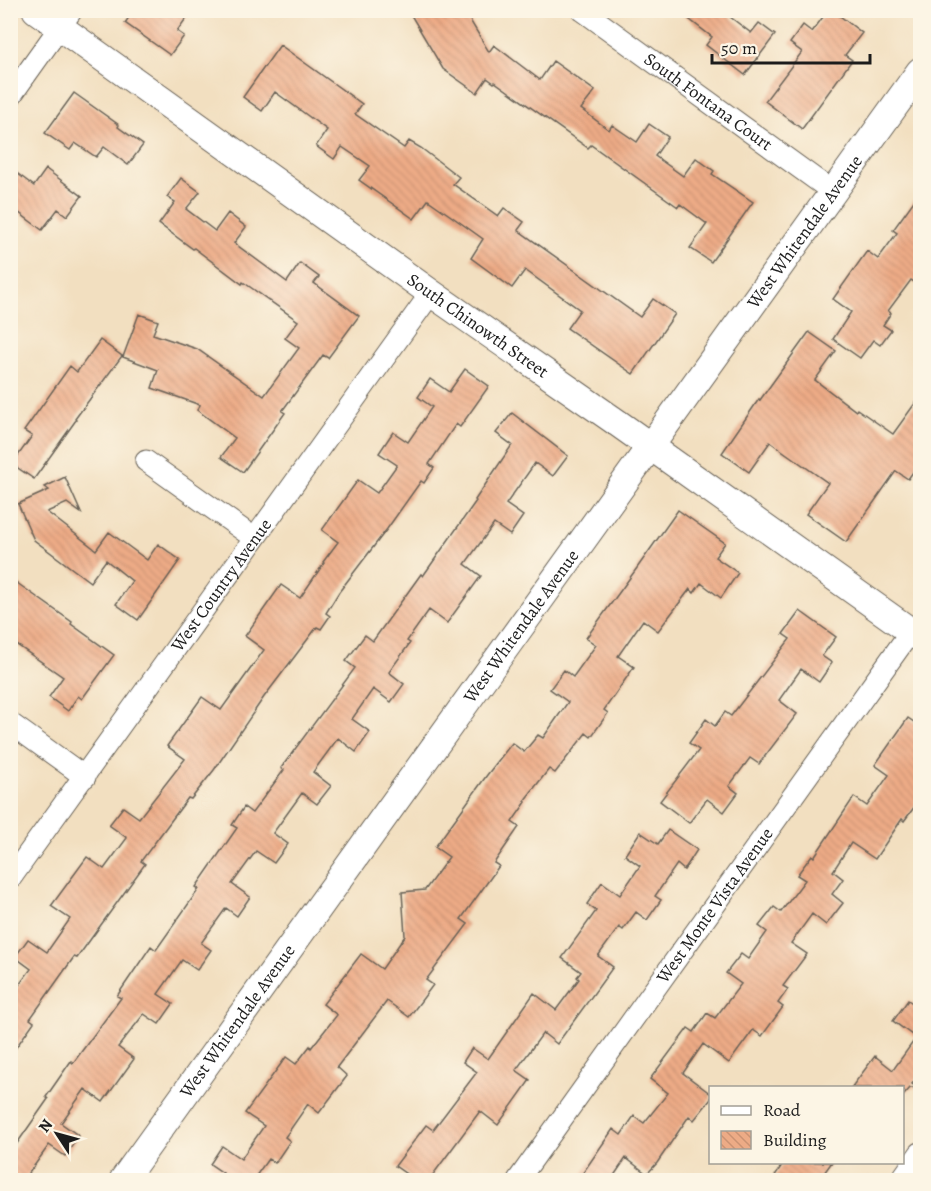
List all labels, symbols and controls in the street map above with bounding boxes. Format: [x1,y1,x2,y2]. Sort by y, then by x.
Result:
scale bar [712,27,870,65]
text: 50 m [721,36,757,60]
street label: South Fontana Court [639,47,777,156]
street label: West Whitendale Avenue [741,150,868,314]
street label: South Chinowth Street [402,268,554,383]
street label: West Country Avenue [165,514,277,657]
street label: West Whitendale Avenue [457,545,584,708]
street label: West Monte Vista Avenue [650,823,779,989]
street label: West Whitendale Avenue [174,939,301,1103]
legend [709,1086,904,1164]
text: Road [763,1098,801,1122]
north arrow [27,1104,87,1164]
text: N [33,1114,58,1137]
text: Building [763,1128,827,1152]

